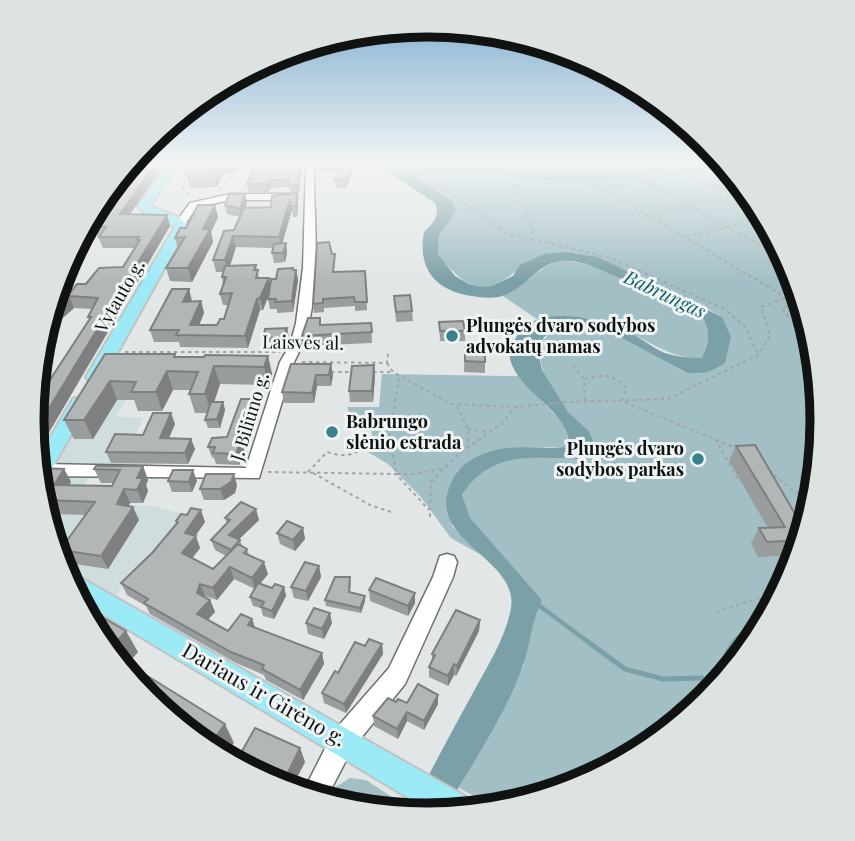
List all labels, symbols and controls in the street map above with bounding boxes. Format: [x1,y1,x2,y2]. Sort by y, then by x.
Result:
street label: Vytauto g. [88,255,150,337]
water label: Babrungas [620,262,710,323]
place label: Plungės dvaro sodybos advokatų namas [466,313,655,358]
marker: Plungės dvaro sodybos advokatų namas [444,328,460,344]
street label: Laisvės al. [262,329,344,355]
street label: J. Biliūno g. [224,370,274,465]
place label: Babrungo slėnio estrada [346,409,462,454]
marker: Babrungo slėnio estrada [324,424,340,440]
place label: Plungės dvaro sodybos parkas [556,436,684,481]
marker: Plungės dvaro sodybos parkas [690,451,706,467]
street label: Dariaus ir Girėno g. [178,635,352,752]

